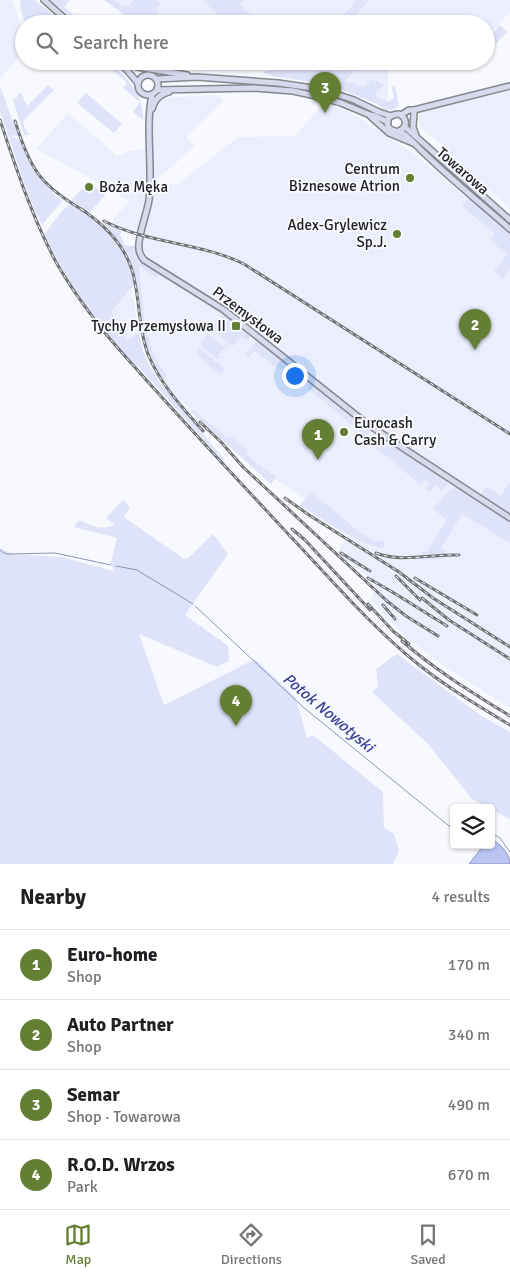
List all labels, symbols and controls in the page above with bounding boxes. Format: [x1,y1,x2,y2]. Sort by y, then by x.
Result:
search box [15,15,495,70]
icon: search [33,29,61,57]
text: Search here [73,31,169,55]
pin: 3 [309,72,341,113]
street label: Towarowa [433,143,493,199]
place label: Centrum Biznesowe Atrion [289,160,400,195]
marker: Centrum Biznesowe Atrion [404,172,416,184]
place label: Boża Męka [99,178,168,196]
marker: Boża Męka [83,181,95,193]
place label: Adex-Grylewicz Sp.J. [288,216,387,251]
marker: Adex-Grylewicz Sp.J. [391,228,403,240]
street label: Przemysłowa [209,282,287,348]
pin: 2 [459,309,491,350]
place label: Tychy Przemysłowa II [91,317,226,335]
marker: Tychy Przemysłowa II [230,320,242,332]
your location [282,363,308,389]
place label: Eurocash Cash & Carry [354,414,436,449]
pin: 1 [302,419,334,460]
marker: Eurocash Cash & Carry [338,426,350,438]
water label: Potok Nowotyski [279,669,379,758]
pin: 4 [220,685,252,726]
map controls [450,804,495,849]
button: layers [450,804,495,849]
text: Nearby [20,884,86,910]
text: 4 results [431,887,490,907]
text: Euro-home [67,943,157,967]
text: 1 [32,955,40,975]
text: 170 m [448,955,490,975]
text: Shop [67,967,101,987]
text: Auto Partner [67,1013,174,1037]
text: 2 [32,1025,40,1045]
text: 340 m [448,1025,490,1045]
text: Shop [67,1037,101,1057]
text: Semar [67,1083,120,1107]
text: 3 [32,1095,40,1115]
text: 490 m [448,1095,490,1115]
text: Shop · Towarowa [67,1107,181,1127]
text: R.O.D. Wrzos [67,1153,175,1177]
text: 4 [32,1165,40,1185]
text: 670 m [448,1165,490,1185]
text: Park [67,1177,98,1197]
tab: Map [64,1221,92,1268]
tab: Directions [221,1221,282,1268]
tab: Saved [410,1221,446,1268]

